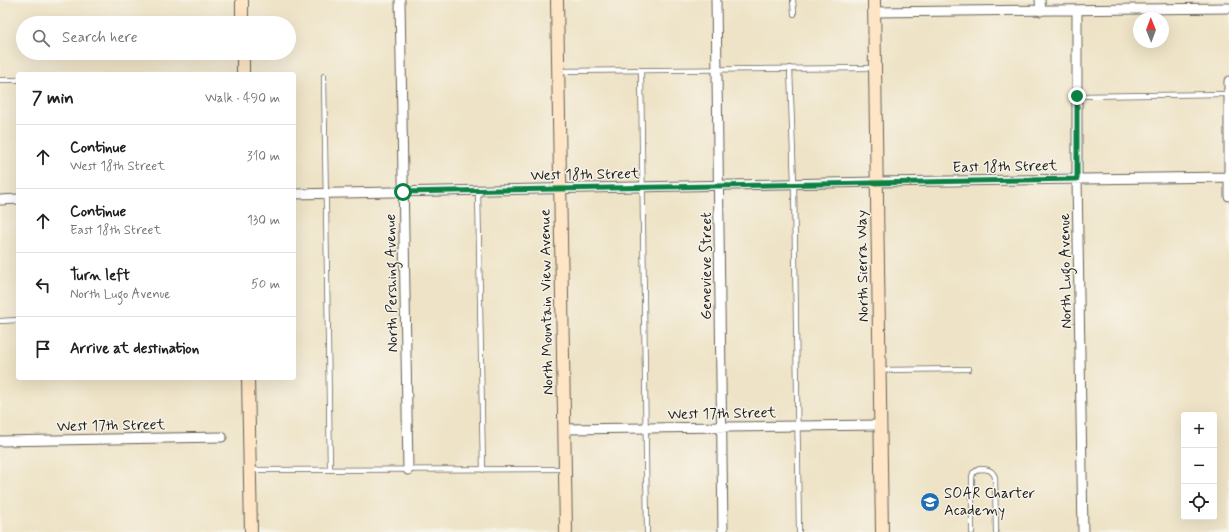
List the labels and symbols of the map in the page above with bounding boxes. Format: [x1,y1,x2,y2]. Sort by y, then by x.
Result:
north arrow [1133,12,1169,48]
route end [1068,87,1086,105]
street label: East 18th Street [952,156,1058,178]
street label: West 18th Street [530,164,640,186]
route start [394,183,412,201]
street label: North Mountain View Avenue [535,209,559,395]
street label: North Sierra Way [852,209,874,322]
street label: Genevieve Street [697,212,717,320]
street label: North Pershing Avenue [381,213,404,352]
street label: North Lugo Avenue [1055,213,1078,329]
street label: West 17th Street [667,403,777,425]
street label: West 17th Street [56,415,166,437]
place label: SOAR Charter Academy [944,484,1035,521]
school or university icon: SOAR Charter Academy [919,491,941,513]

